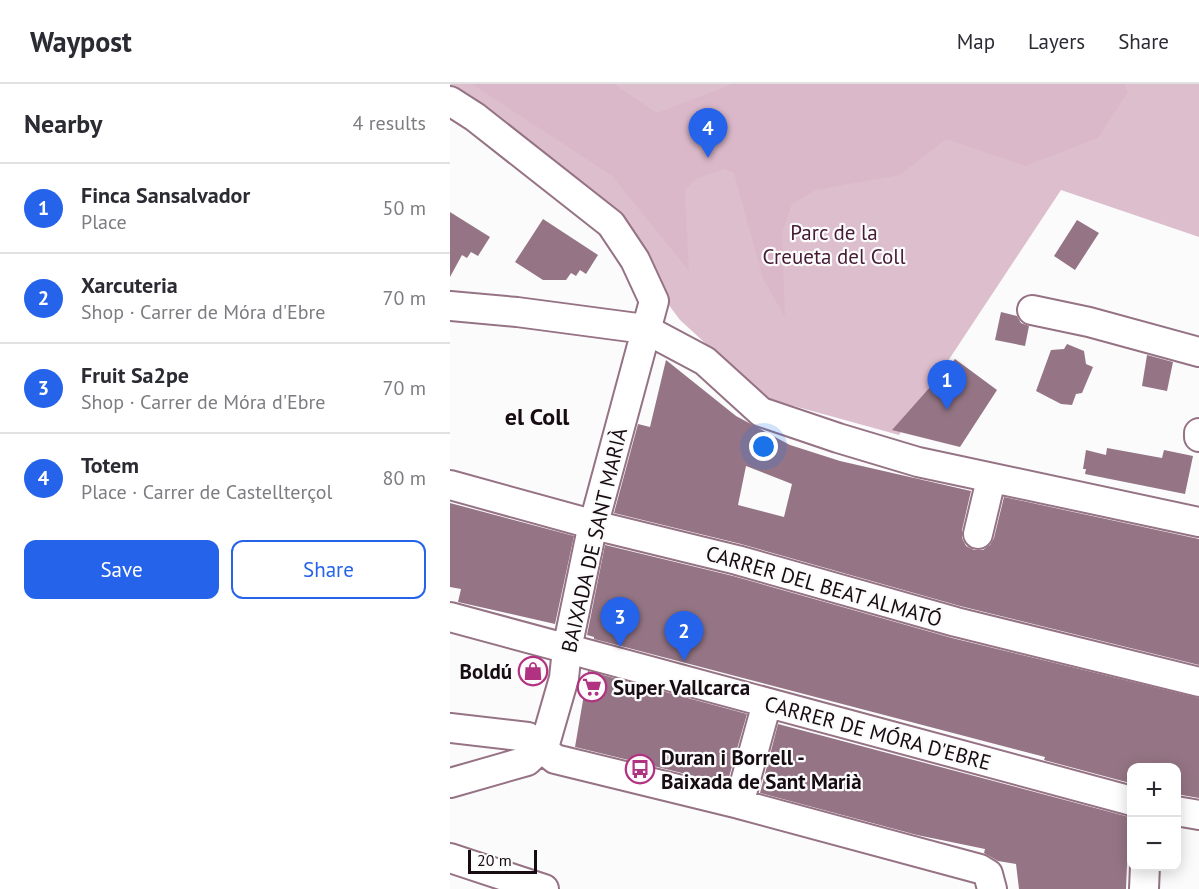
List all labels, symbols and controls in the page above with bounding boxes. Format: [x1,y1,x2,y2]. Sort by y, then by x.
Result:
text: Waypost [30,23,132,60]
text: Map [957,28,995,55]
text: Layers [1028,28,1085,55]
text: Share [1118,28,1169,55]
text: Nearby [24,107,102,140]
pin: 4 [688,109,728,158]
text: 4 results [353,110,426,136]
text: Finca Sansalvador [81,181,250,209]
text: 1 [38,195,49,221]
text: 50 m [383,195,426,221]
text: Place [81,209,127,235]
park label: Parc de la Creueta del Coll [762,219,906,270]
text: Xarcuteria [81,271,178,299]
text: 2 [38,285,49,311]
text: 70 m [383,285,426,311]
text: Shop · Carrer de Móra d'Ebre [81,299,325,325]
pin: 1 [928,360,966,410]
text: Fruit Sa2pe [81,361,189,389]
text: 3 [38,375,49,401]
text: 70 m [383,375,426,401]
text: Shop · Carrer de Móra d'Ebre [81,389,325,415]
district label: el Coll [505,401,570,432]
street label: BAIXADA DE SANT MARIÀ [555,424,633,655]
your location [749,432,778,461]
text: Totem [81,451,139,479]
text: 4 [38,465,49,491]
text: 80 m [383,465,426,491]
text: Place · Carrer de Castellterçol [81,479,332,505]
street label: CARRER DEL BEAT ALMATÓ [703,539,945,633]
button: Save [24,540,219,599]
button: Share [231,540,426,599]
pin: 3 [600,598,640,647]
pin: 2 [664,612,704,661]
shop icon: Boldú [517,655,549,687]
place label: Boldú [460,658,512,685]
supermarket icon: Super Vallcarca [576,671,608,703]
place label: Super Vallcarca [613,674,750,701]
street label: CARRER DE MÓRA D'EBRE [762,690,994,776]
place label: Duran i Borrell - Baixada de Sant Marià [661,744,862,795]
bus stop icon: Duran i Borrell - Baixada de Sant Marià [624,753,656,785]
map controls [1127,763,1181,871]
button: + [1127,763,1181,817]
button: − [1127,817,1181,871]
scale bar [468,847,537,874]
text: 20 m [477,850,512,870]

